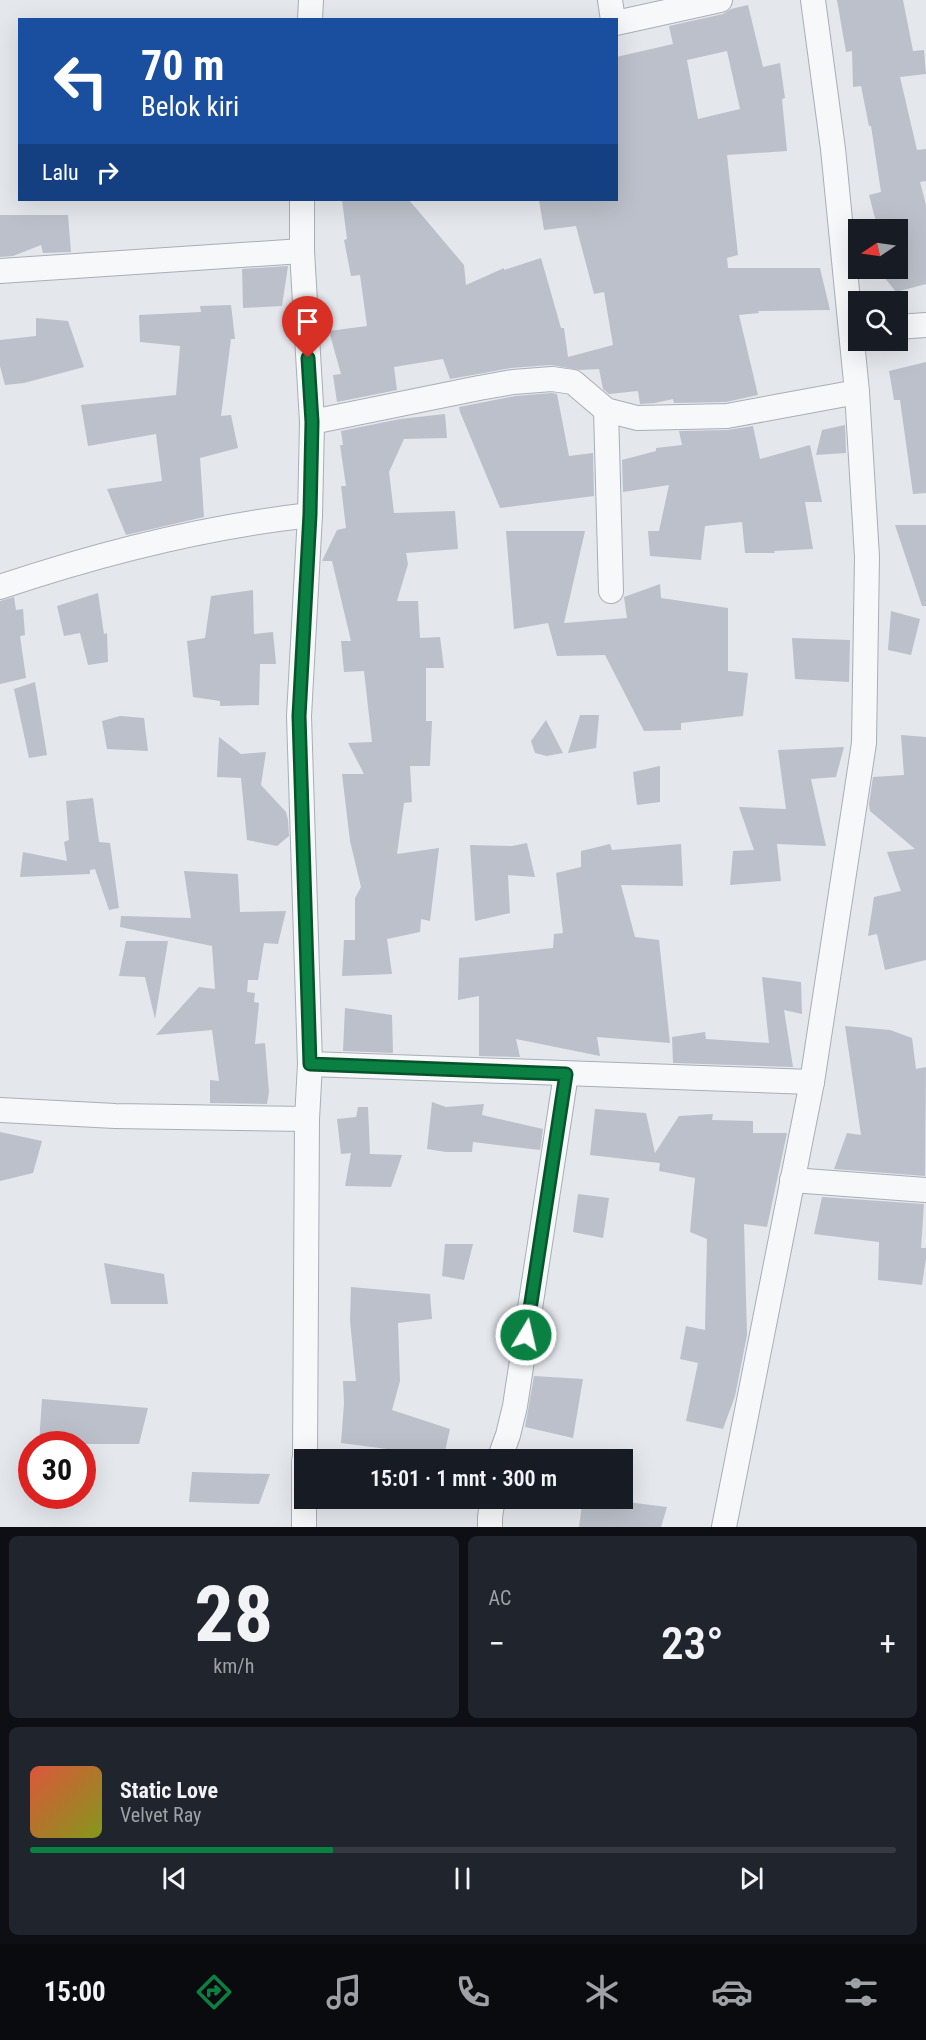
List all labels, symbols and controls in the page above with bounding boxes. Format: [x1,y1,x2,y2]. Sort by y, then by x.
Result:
text: 70 m [141,41,224,90]
icon: left [42,42,120,120]
text: Belok kiri [141,91,239,123]
icon: right [91,156,124,189]
text: Lalu [42,160,79,185]
north arrow [848,219,908,279]
map controls [848,219,908,351]
button: search [848,291,908,351]
pin [282,296,333,358]
icon: arrive [291,305,324,338]
position arrow [494,1303,558,1367]
speed limit sign: 30 [18,1431,96,1509]
text: 15:01 · 1 mnt · 300 m [370,1466,557,1491]
text: 28 [194,1569,273,1660]
text: AC [489,1586,511,1610]
text: 23° [661,1617,724,1670]
text: − [489,1624,505,1663]
text: + [880,1624,896,1663]
text: km/h [213,1654,254,1678]
text: Static Love [120,1778,218,1803]
text: Velvet Ray [120,1803,201,1827]
icon: previous [158,1862,191,1895]
icon: pause [446,1862,479,1895]
icon: next [735,1862,768,1895]
icon: directions [193,1971,235,2013]
icon: music [323,1971,365,2013]
icon: phone [452,1971,494,2013]
icon: climate [581,1971,623,2013]
icon: car [711,1971,753,2013]
icon: filters [840,1971,882,2013]
text: 15:00 [44,1976,106,2008]

